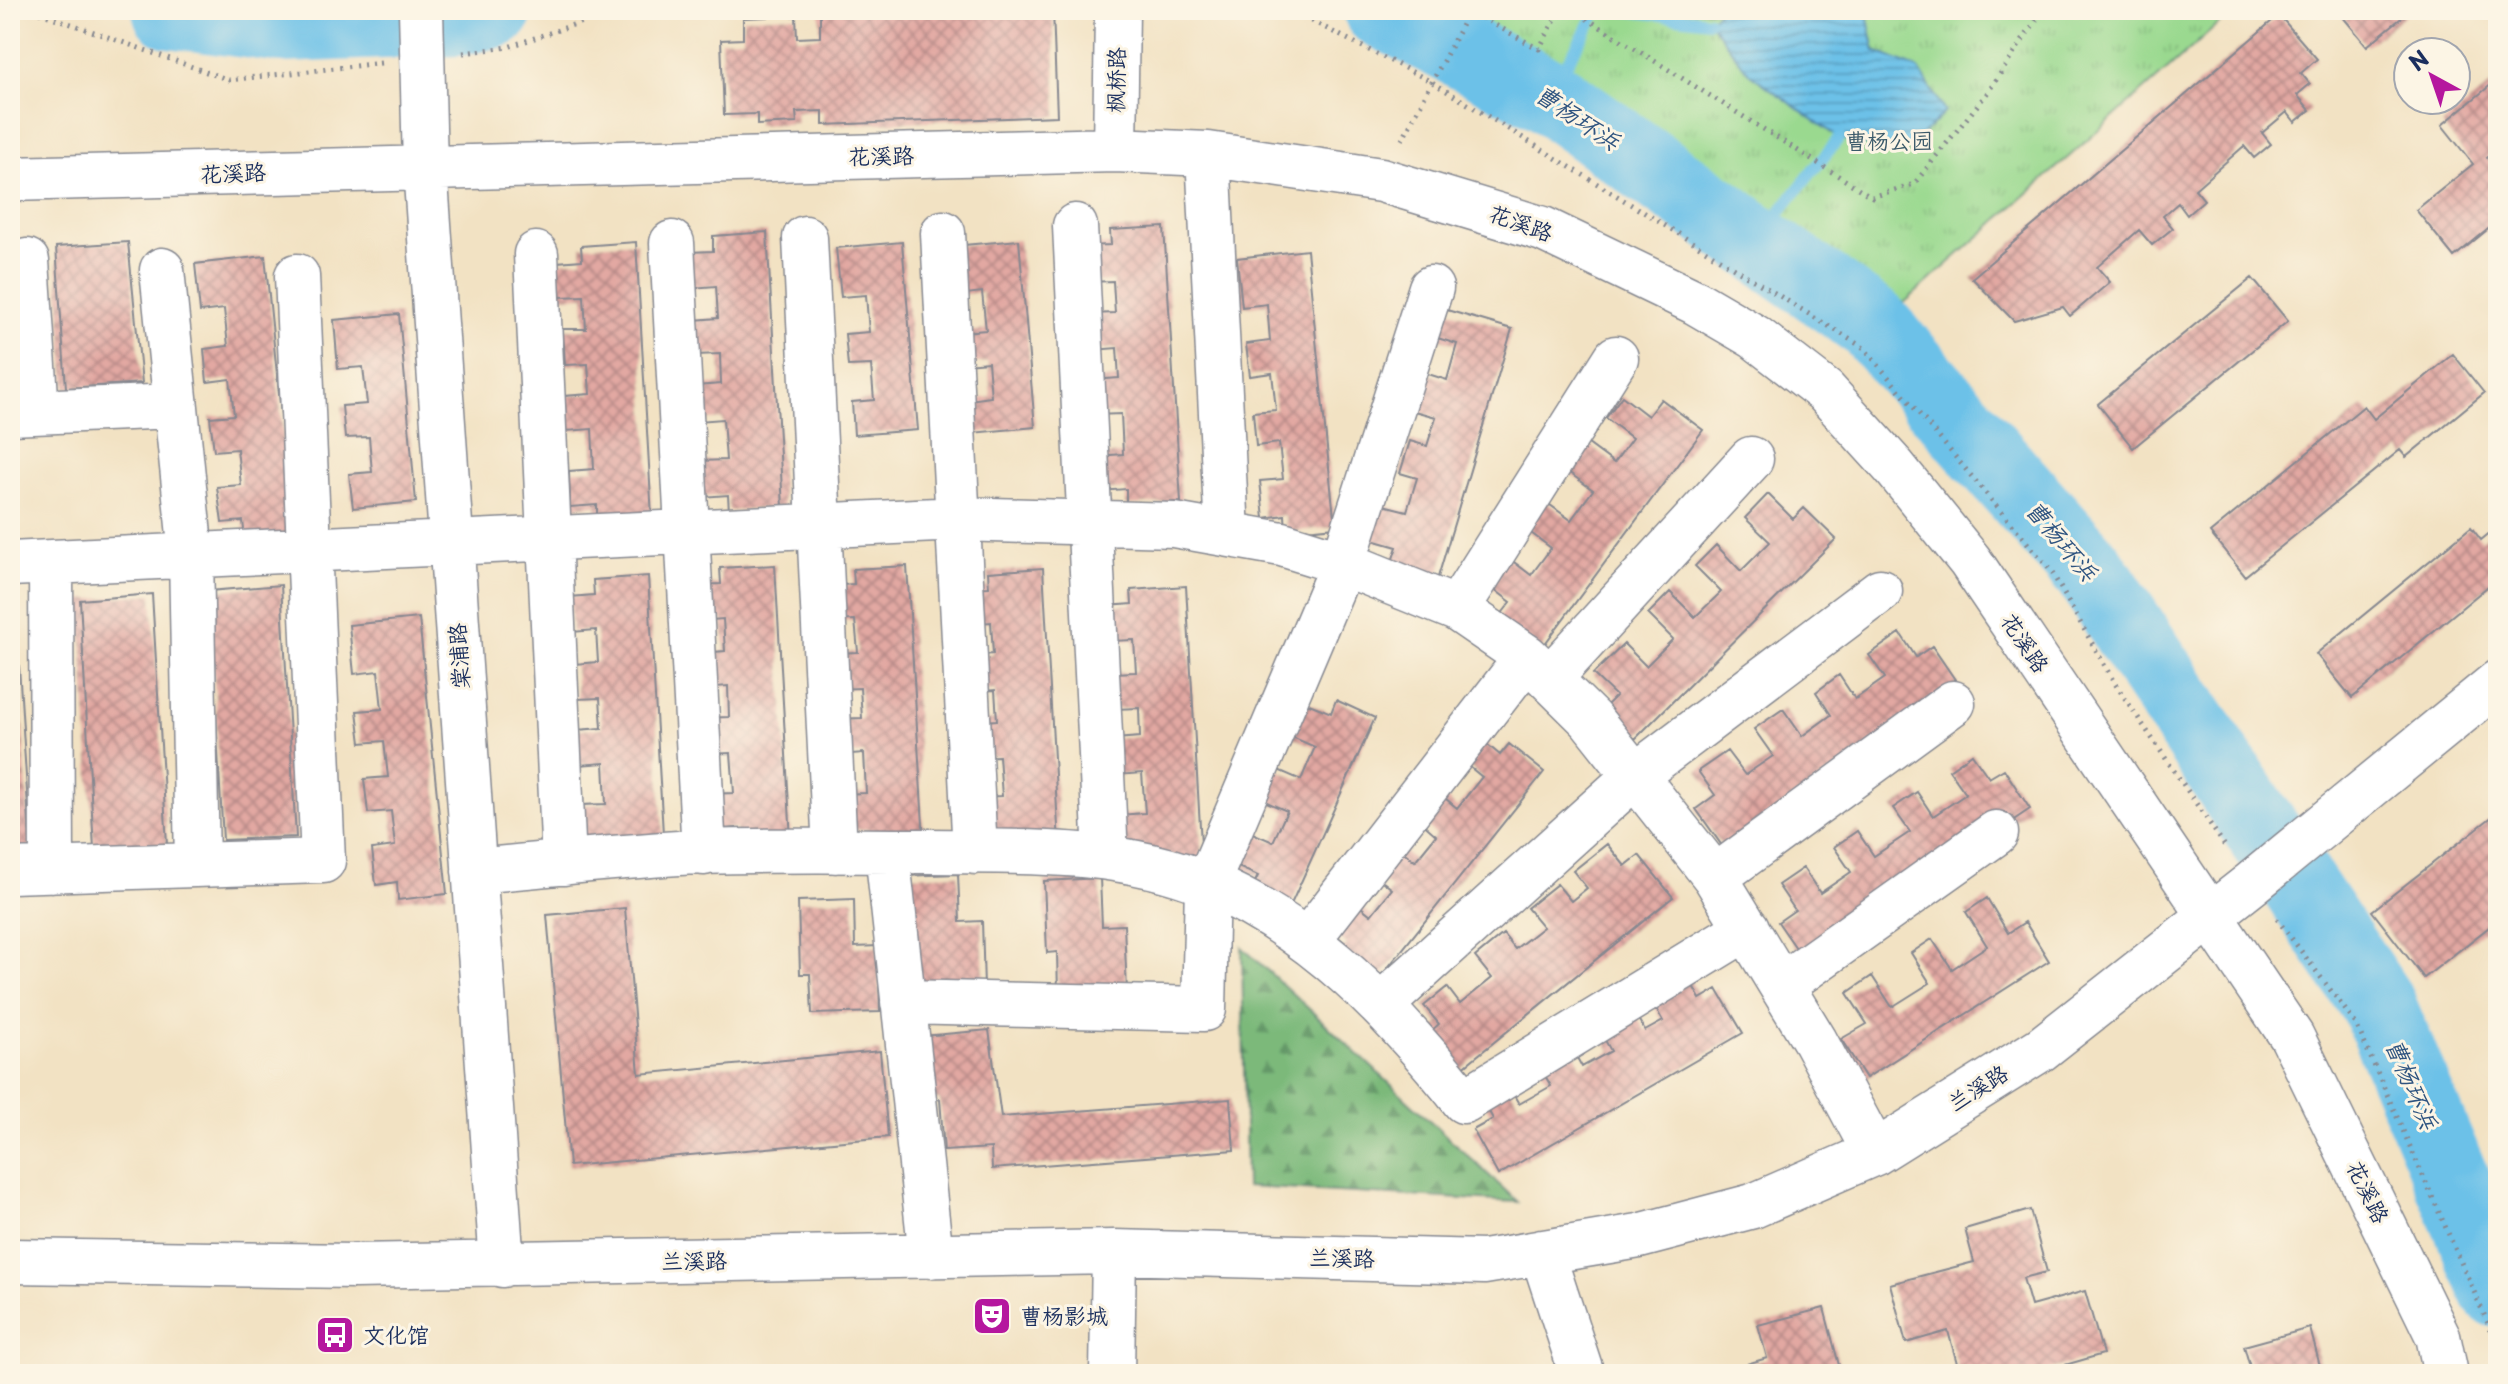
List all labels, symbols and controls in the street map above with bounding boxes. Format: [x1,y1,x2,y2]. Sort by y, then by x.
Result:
north arrow [2392,36,2472,116]
text: N [2401,41,2435,78]
street label: 枫桥路 [1097,47,1132,113]
water label: 曹杨环浜 [1528,75,1629,159]
park label: 曹杨公园 [1845,123,1933,156]
street label: 花溪路 [848,137,914,172]
street label: 花溪路 [199,154,267,189]
street label: 花溪路 [1485,195,1558,248]
water label: 曹杨环浜 [2018,491,2108,589]
street label: 花溪路 [1994,606,2058,679]
street label: 棠浦路 [439,622,476,690]
water label: 曹杨环浜 [2378,1032,2449,1135]
street label: 兰溪路 [1940,1055,2014,1118]
street label: 花溪路 [2340,1154,2399,1228]
street label: 兰溪路 [1309,1239,1375,1274]
street label: 兰溪路 [661,1242,727,1277]
theatre icon: 曹杨影城 [971,1295,1013,1337]
place label: 曹杨影城 [1020,1298,1108,1331]
bus stop icon: 文化馆 [314,1314,356,1356]
place label: 文化馆 [363,1317,429,1350]

